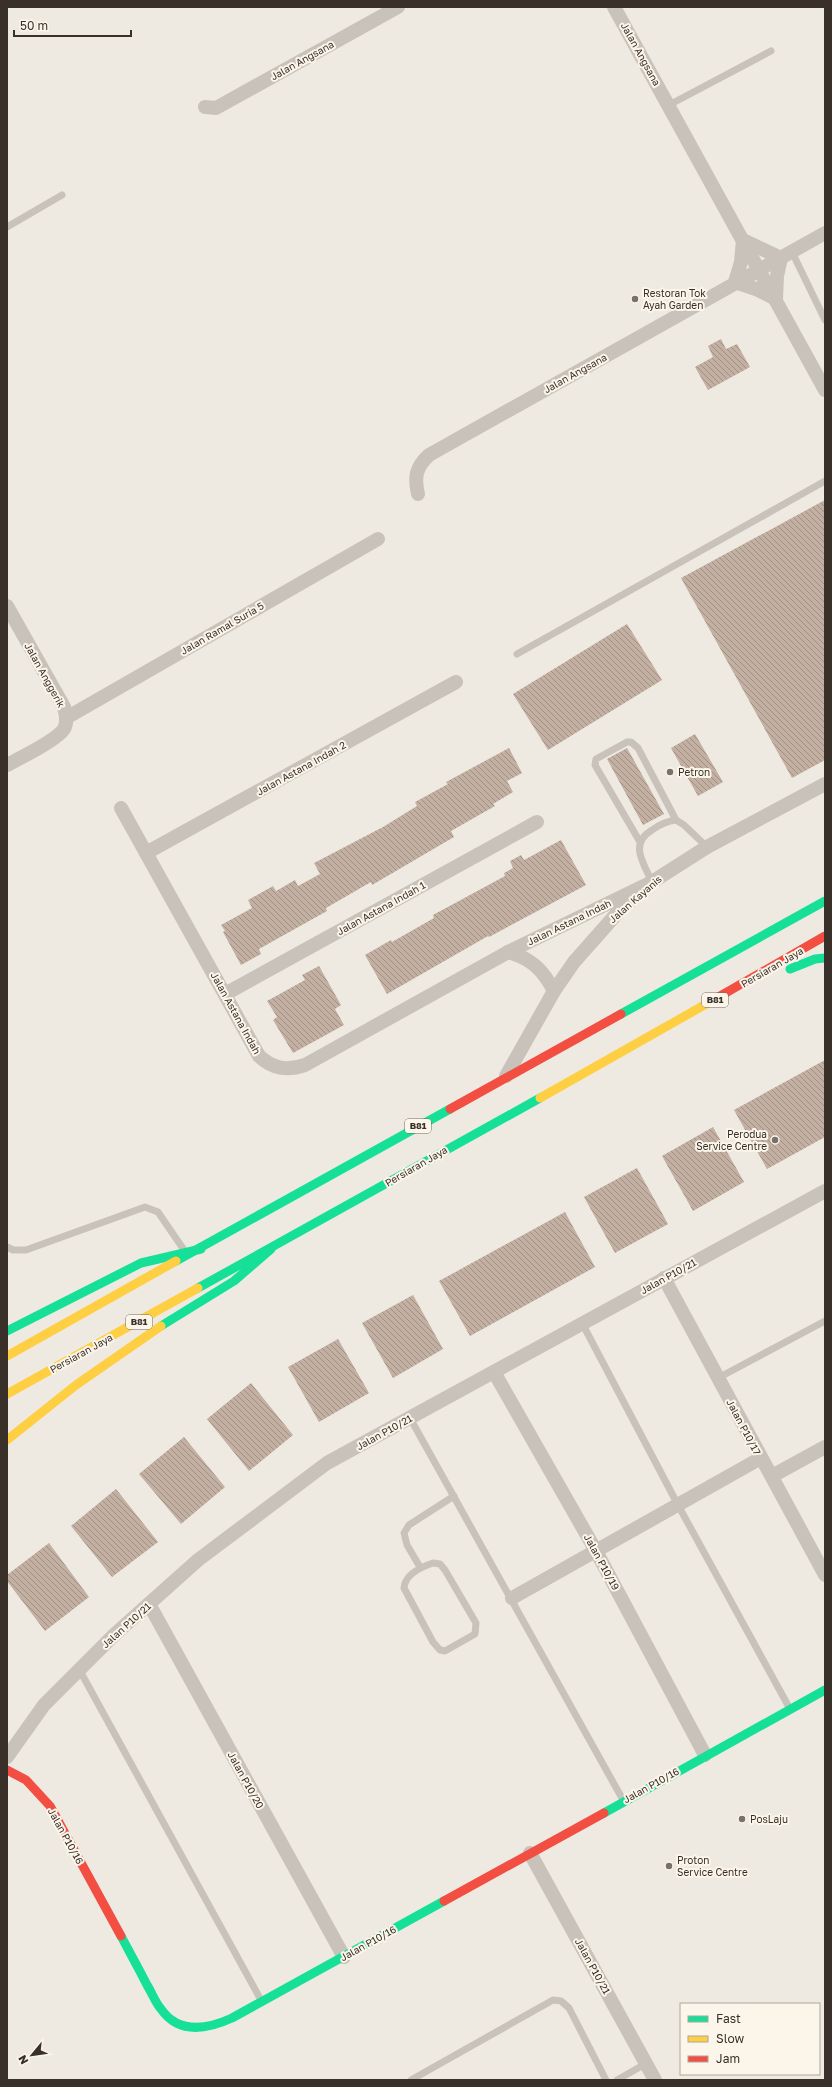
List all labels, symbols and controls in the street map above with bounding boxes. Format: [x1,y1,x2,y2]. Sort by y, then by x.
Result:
scale bar [14,12,131,38]
text: 50 m [20,18,48,33]
street label: Jalan Angsana [619,20,663,88]
street label: Jalan Angsana [268,38,336,82]
place label: Restoran Tok Ayah Garden [643,287,706,311]
marker: Restoran Tok Ayah Garden [630,294,640,304]
street label: Jalan Angsana [541,351,609,395]
street label: Jalan Ramal Suria 5 [178,599,266,657]
street label: Jalan Anggerik [22,641,68,710]
street label: Jalan Astana Indah 2 [254,738,348,798]
place label: Petron [678,766,710,778]
marker: Petron [665,767,675,777]
street label: Jalan Kayanis [606,873,664,925]
street label: Jalan Astana Indah 1 [335,879,427,937]
street label: Jalan Astana Indah [525,896,613,948]
street label: Persiaran Jaya [739,944,805,990]
street label: Jalan Astana Indah [208,970,264,1056]
road number: B81 [702,993,728,1007]
road number: B81 [405,1119,431,1133]
place label: Perodua Service Centre [696,1128,767,1152]
marker: Perodua Service Centre [770,1135,780,1145]
street label: Persiaran Jaya [383,1143,449,1189]
street label: Jalan P10/21 [638,1256,698,1296]
road number: B81 [126,1315,152,1329]
street label: Persiaran Jaya [48,1331,114,1375]
street label: Jalan P10/17 [724,1397,764,1457]
street label: Jalan P10/21 [354,1412,414,1452]
street label: Jalan P10/19 [582,1532,622,1592]
street label: Jalan P10/21 [99,1600,153,1650]
street label: Jalan P10/20 [225,1749,267,1811]
street label: Jalan P10/16 [621,1765,681,1805]
street label: Jalan P10/16 [46,1806,86,1866]
place label: PosLaju [750,1813,788,1825]
marker: PosLaju [737,1814,747,1824]
place label: Proton Service Centre [677,1854,748,1878]
marker: Proton Service Centre [664,1861,674,1871]
street label: Jalan P10/16 [338,1923,398,1963]
street label: Jalan P10/21 [573,1936,613,1996]
legend [680,2003,820,2075]
text: Fast [716,2011,741,2026]
text: Slow [716,2031,744,2046]
north arrow [12,2035,52,2075]
text: Jam [716,2051,740,2066]
text: N [15,2053,31,2067]

